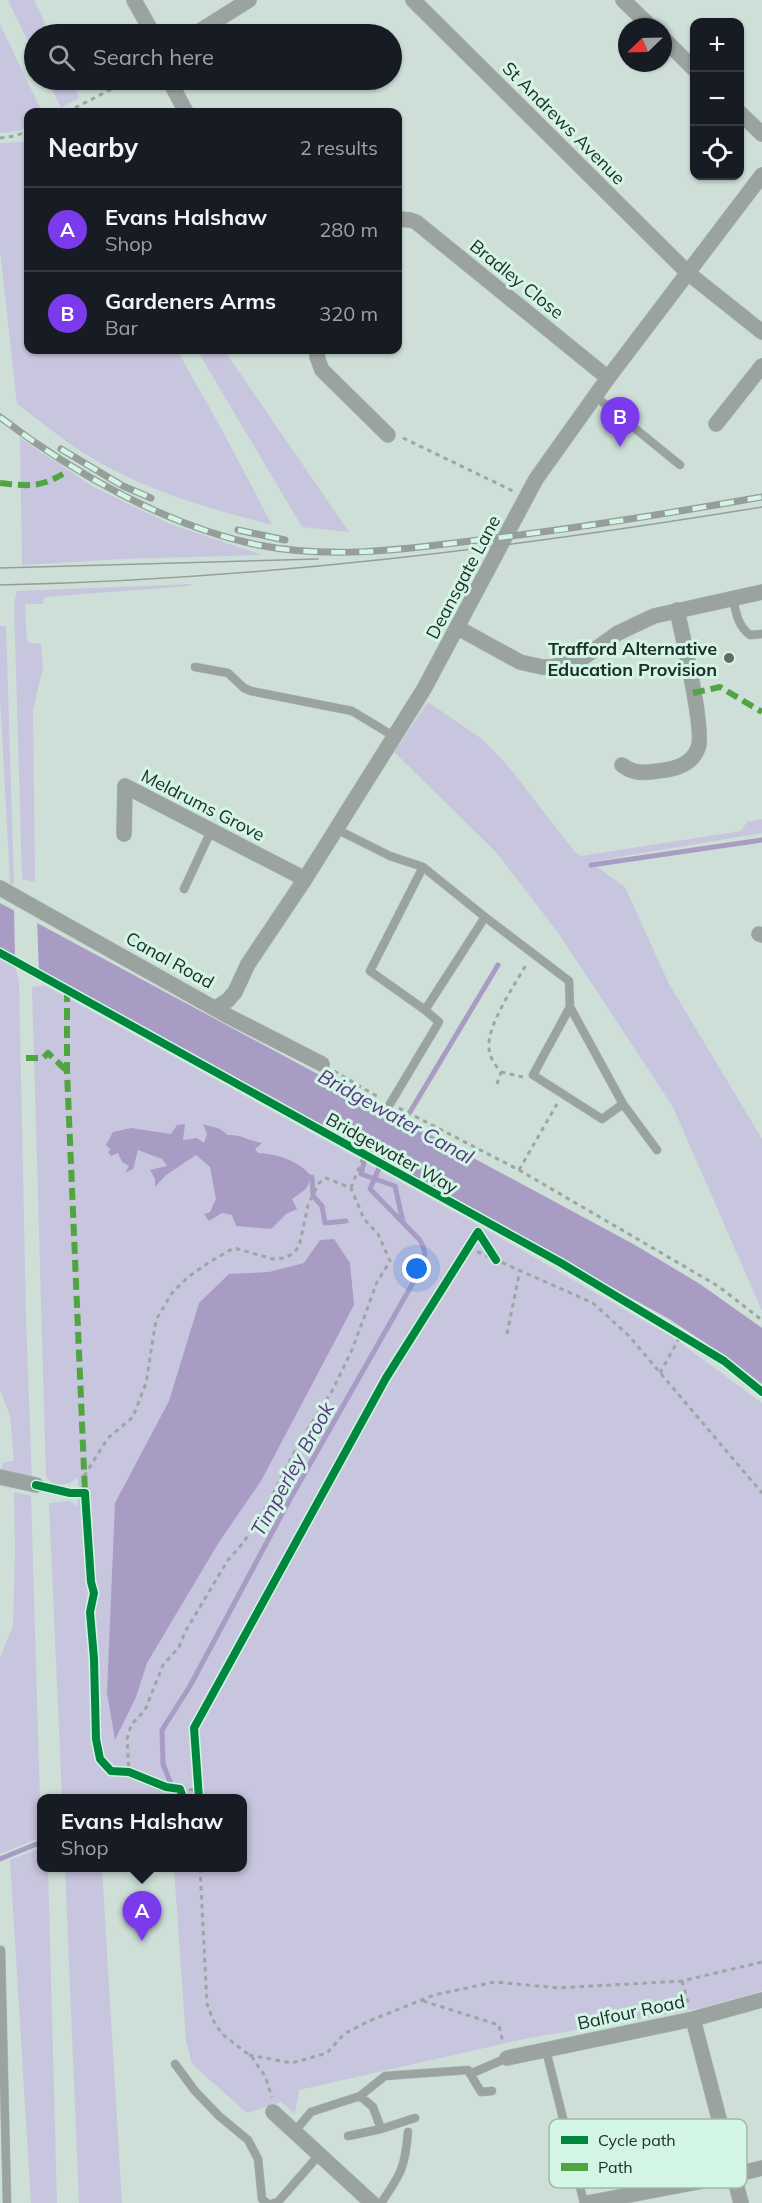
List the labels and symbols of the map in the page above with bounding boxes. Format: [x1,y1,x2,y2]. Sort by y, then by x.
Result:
north arrow [618,18,672,72]
street label: St Andrews Avenue [498,57,630,189]
street label: Bradley Close [465,234,569,324]
pin: B [600,398,640,447]
street label: Deansgate Lane [421,511,505,643]
place label: Trafford Alternative Education Provision [547,637,717,681]
marker: Trafford Alternative Education Provision [722,651,736,665]
street label: Meldrums Grove [137,764,269,846]
street label: Canal Road [122,926,218,994]
water label: Bridgewater Canal [314,1063,478,1169]
street label: Bridgewater Way [322,1107,462,1199]
your location [402,1254,431,1283]
water label: Timperley Brook [245,1397,340,1541]
pin: A [122,1892,162,1941]
street label: Balfour Road [575,1989,687,2035]
legend [549,2119,747,2188]
text: Cycle path [598,2130,676,2150]
text: Path [598,2157,633,2177]

